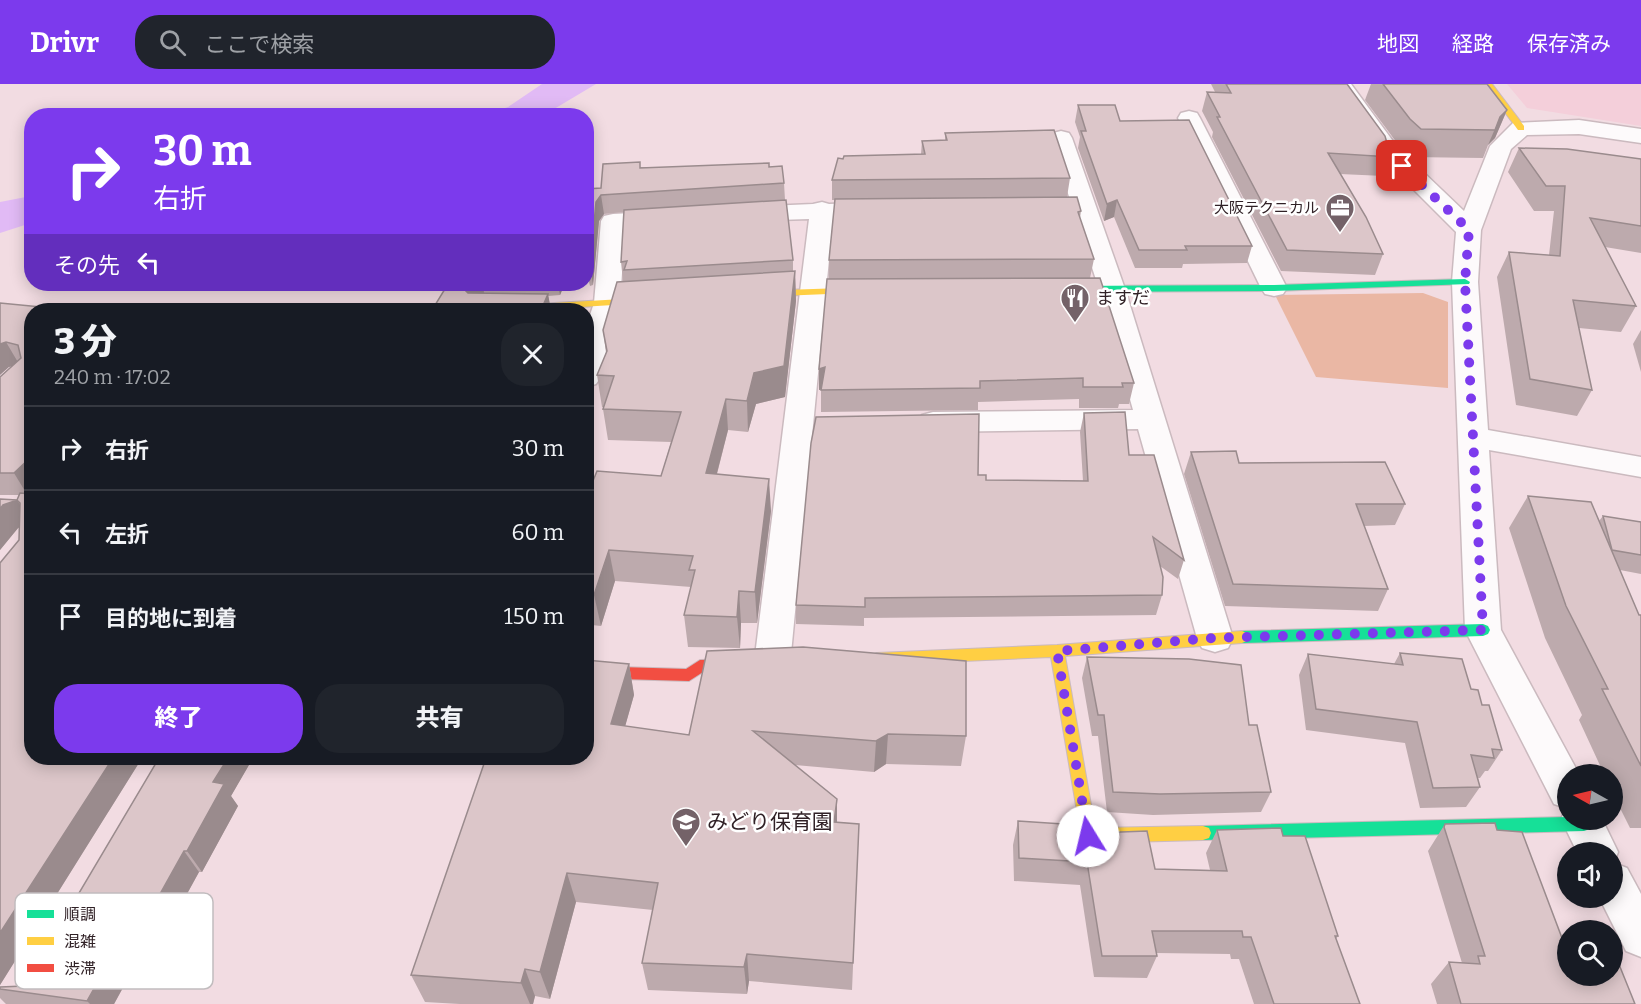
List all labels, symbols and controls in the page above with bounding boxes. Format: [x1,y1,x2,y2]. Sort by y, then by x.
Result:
search box [135,15,555,69]
text: Drivr [30,26,99,59]
icon: search [156,26,189,59]
text: ここで検索 [204,31,314,58]
text: 地図 [1377,31,1419,57]
text: 経路 [1452,31,1494,57]
text: 保存済み [1527,31,1611,57]
text: 30 m [153,126,252,176]
icon: right [54,132,132,210]
pin [1376,140,1427,191]
icon: arrive [1385,149,1418,182]
text: 右折 [153,183,207,215]
office icon: 大阪テクニカル [1324,192,1356,234]
place label: 大阪テクニカル [1214,199,1319,217]
icon: left [132,246,165,279]
text: その先 [54,252,120,279]
restaurant icon: ますだ [1059,282,1091,324]
place label: ますだ [1096,287,1150,309]
text: 3 分 [54,320,117,364]
button: close [501,323,564,386]
text: 240 m · 17:02 [54,365,171,389]
icon: right [54,432,87,465]
text: 30 m [512,435,564,462]
text: 右折 [105,437,149,464]
icon: left [54,516,87,549]
text: 60 m [512,519,564,546]
text: 左折 [105,521,149,548]
icon: arrive [54,600,87,633]
text: 150 m [504,603,564,630]
text: 目的地に到着 [105,605,237,632]
button: 終了 [54,684,303,753]
button: 共有 [315,684,564,753]
north arrow [1557,764,1623,830]
map controls [1557,764,1623,986]
position arrow [1056,804,1120,868]
school or university icon: みどり保育園 [670,806,702,848]
place label: みどり保育園 [707,809,833,835]
button: sound [1557,842,1623,908]
legend [15,893,213,989]
text: 順調 [64,905,96,924]
button: search [1557,920,1623,986]
text: 混雑 [64,932,96,951]
text: 渋滞 [64,959,96,978]

